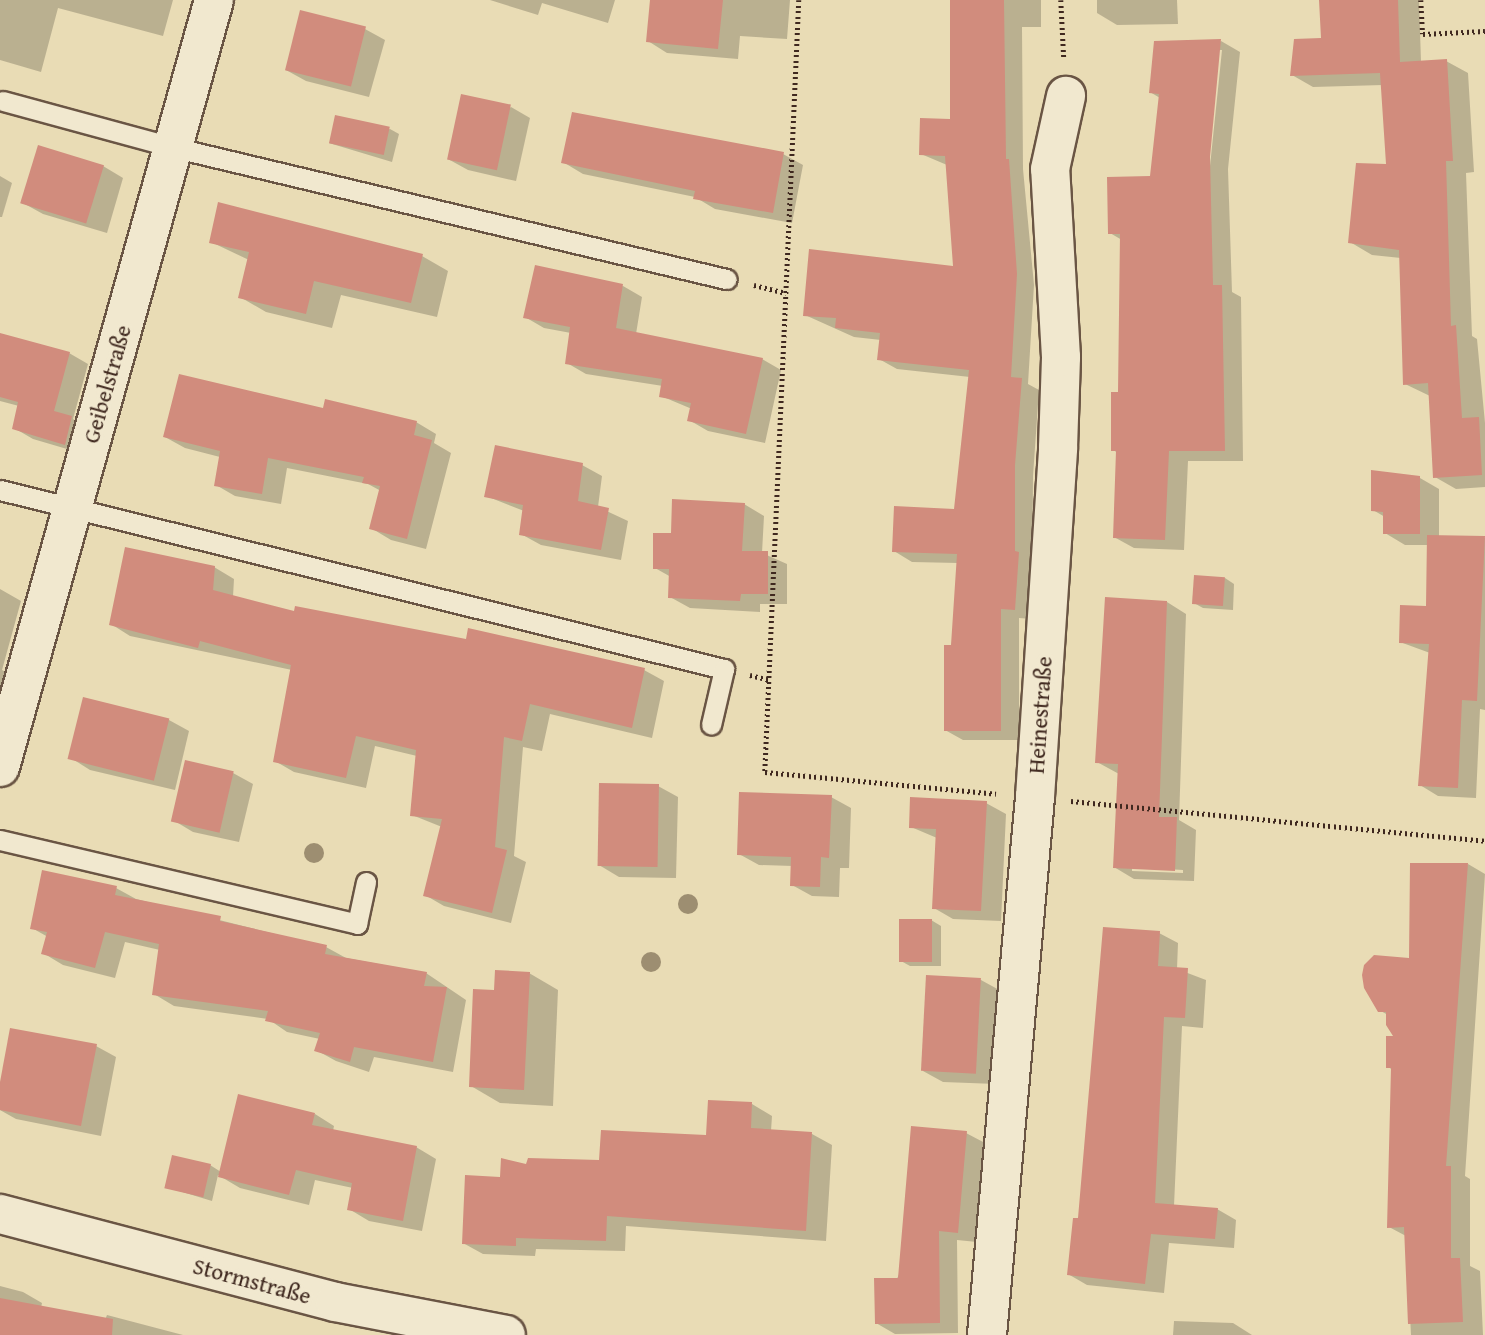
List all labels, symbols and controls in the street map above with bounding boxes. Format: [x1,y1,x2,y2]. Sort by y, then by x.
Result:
street label: Geibelstraße [77,322,137,446]
street label: Heinestraße [1022,655,1058,775]
street label: Stormstraße [190,1252,314,1310]

